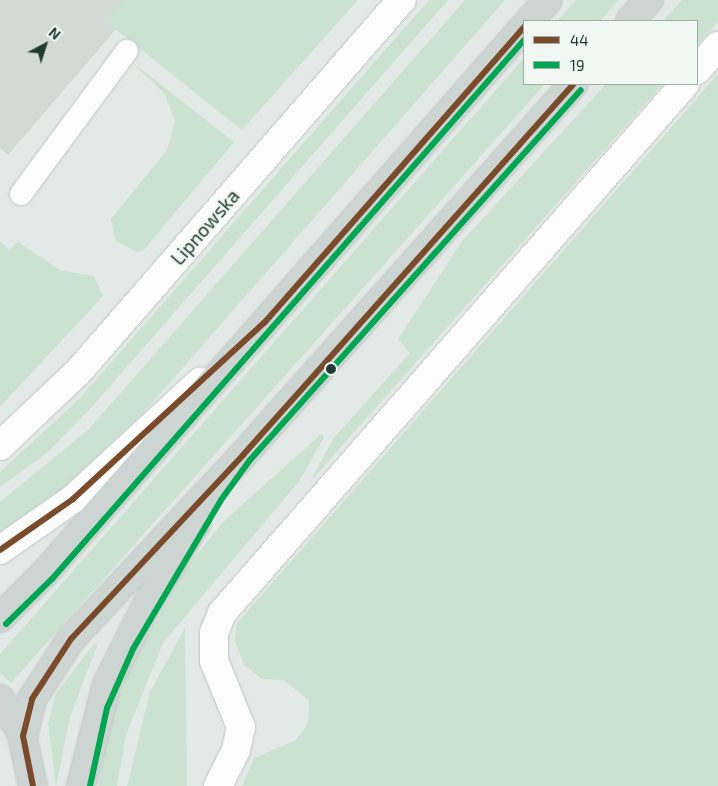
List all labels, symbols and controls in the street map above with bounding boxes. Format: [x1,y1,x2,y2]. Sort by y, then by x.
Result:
north arrow [20,20,70,70]
legend [523,20,698,85]
text: N [46,23,64,43]
text: 44 [570,31,588,49]
text: 19 [570,56,585,74]
street label: Lipnowska [166,185,244,269]
unlabelled marker [326,364,336,374]

